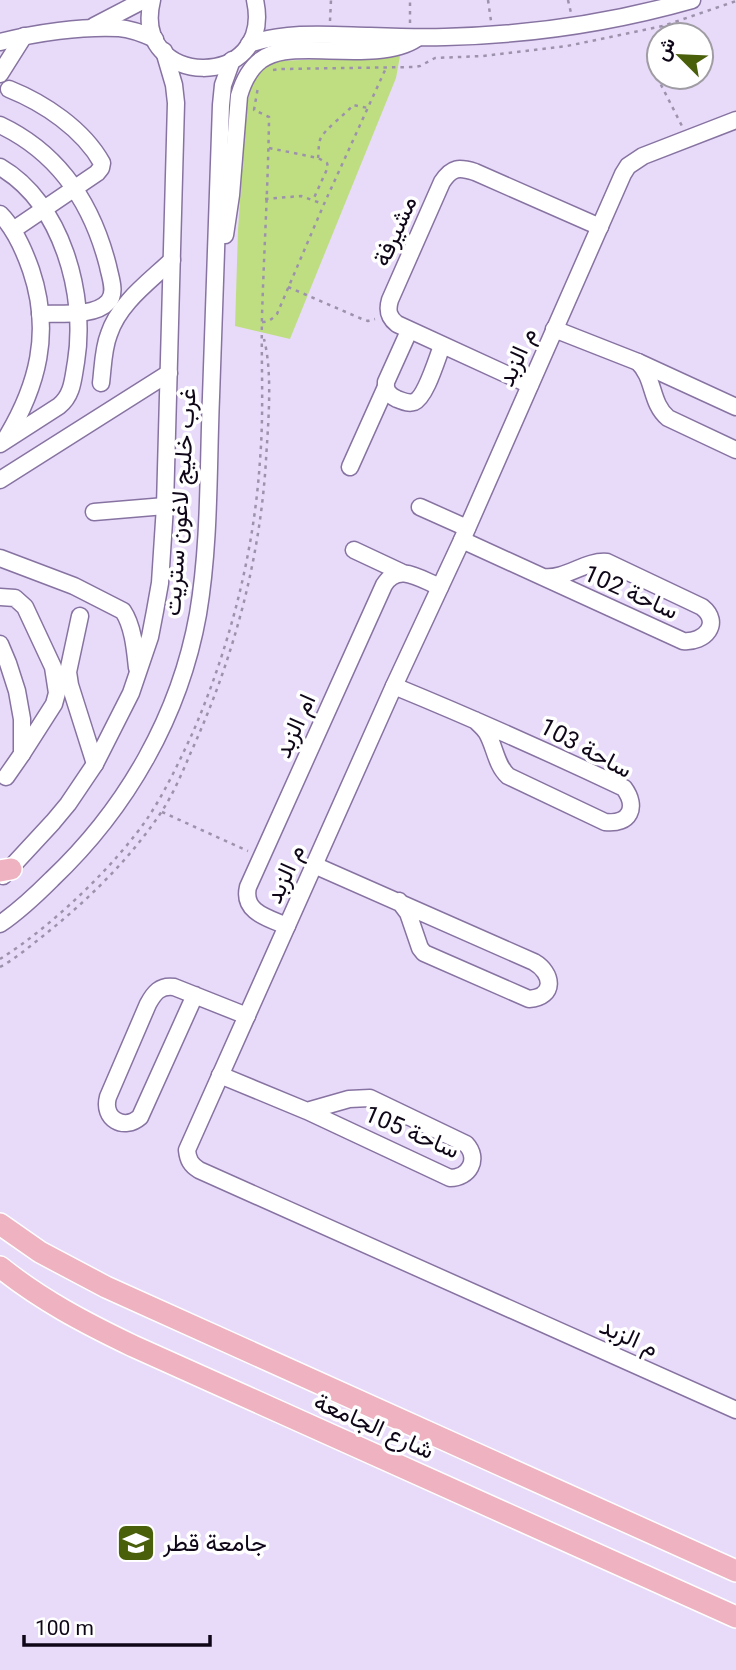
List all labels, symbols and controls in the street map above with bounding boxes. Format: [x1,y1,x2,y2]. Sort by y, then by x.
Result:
north arrow [645,21,715,91]
text: ش [650,34,680,64]
street label: مشيرفة [367,192,424,271]
street label: م الزبد [492,323,544,391]
street label: غرب خليج لاغون ستريت [158,387,205,617]
street label: ساحة 102 [580,559,682,625]
street label: ام الزبد [269,690,323,763]
street label: ساحة 103 [535,712,637,784]
street label: م الزبد [260,840,312,908]
street label: ساحة 105 [360,1100,464,1164]
street label: م الزبد [595,1312,663,1364]
street label: شارع الجامعة [309,1387,438,1467]
school or university icon: جامعة قطر [115,1522,157,1564]
place label: جامعة قطر [162,1529,267,1558]
scale bar [24,1604,210,1648]
text: 100 m [35,1616,94,1640]

